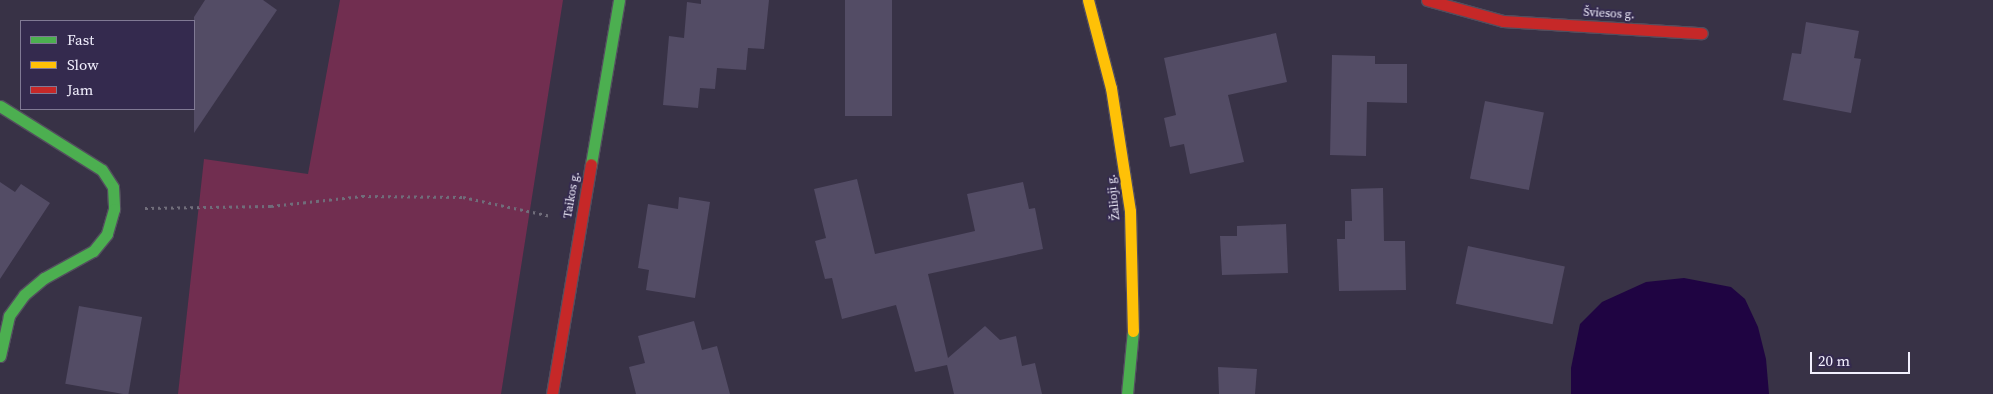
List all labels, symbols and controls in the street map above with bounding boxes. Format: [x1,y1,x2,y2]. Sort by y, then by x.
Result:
street label: Šviesos g. [1583,5,1635,23]
legend [20,20,195,110]
text: Fast [67,29,94,50]
text: Slow [67,54,99,75]
text: Jam [67,79,93,100]
street label: Taikos g. [561,171,583,219]
street label: Žalioji g. [1104,173,1124,221]
scale bar [1813,342,1913,374]
text: 20 m [1818,350,1850,371]

